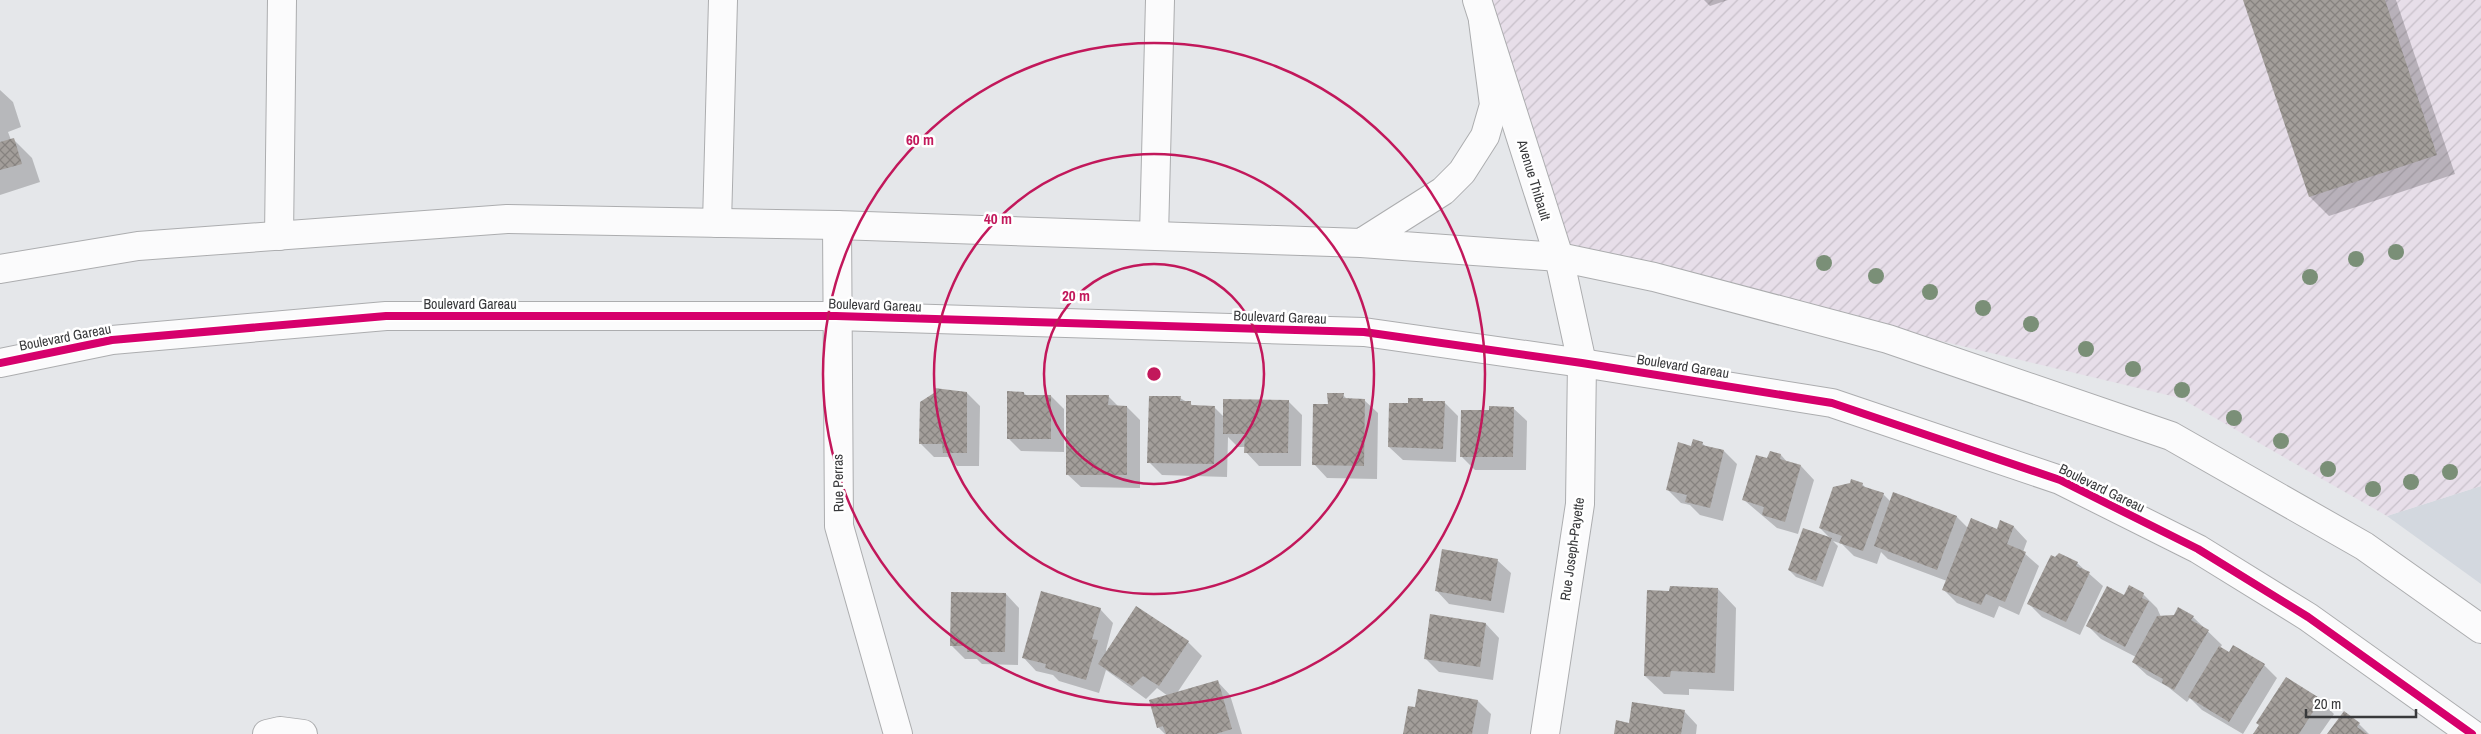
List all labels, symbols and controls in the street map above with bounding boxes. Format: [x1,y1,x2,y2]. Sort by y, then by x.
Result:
text: 60 m [906,129,934,150]
street label: Avenue Thibault [1513,137,1555,222]
text: 40 m [984,208,1012,229]
text: 20 m [1062,285,1090,306]
street label: Boulevard Gareau [828,294,922,316]
street label: Boulevard Gareau [423,295,517,313]
street label: Boulevard Gareau [1233,306,1327,328]
street label: Boulevard Gareau [18,319,112,355]
street label: Boulevard Gareau [1636,350,1730,382]
centre of rings [1145,365,1163,383]
street label: Rue Perras [828,454,848,512]
street label: Boulevard Gareau [2056,459,2148,517]
street label: Rue Joseph-Payette [1556,496,1588,602]
scale bar [2306,686,2416,718]
text: 20 m [2314,693,2341,714]

